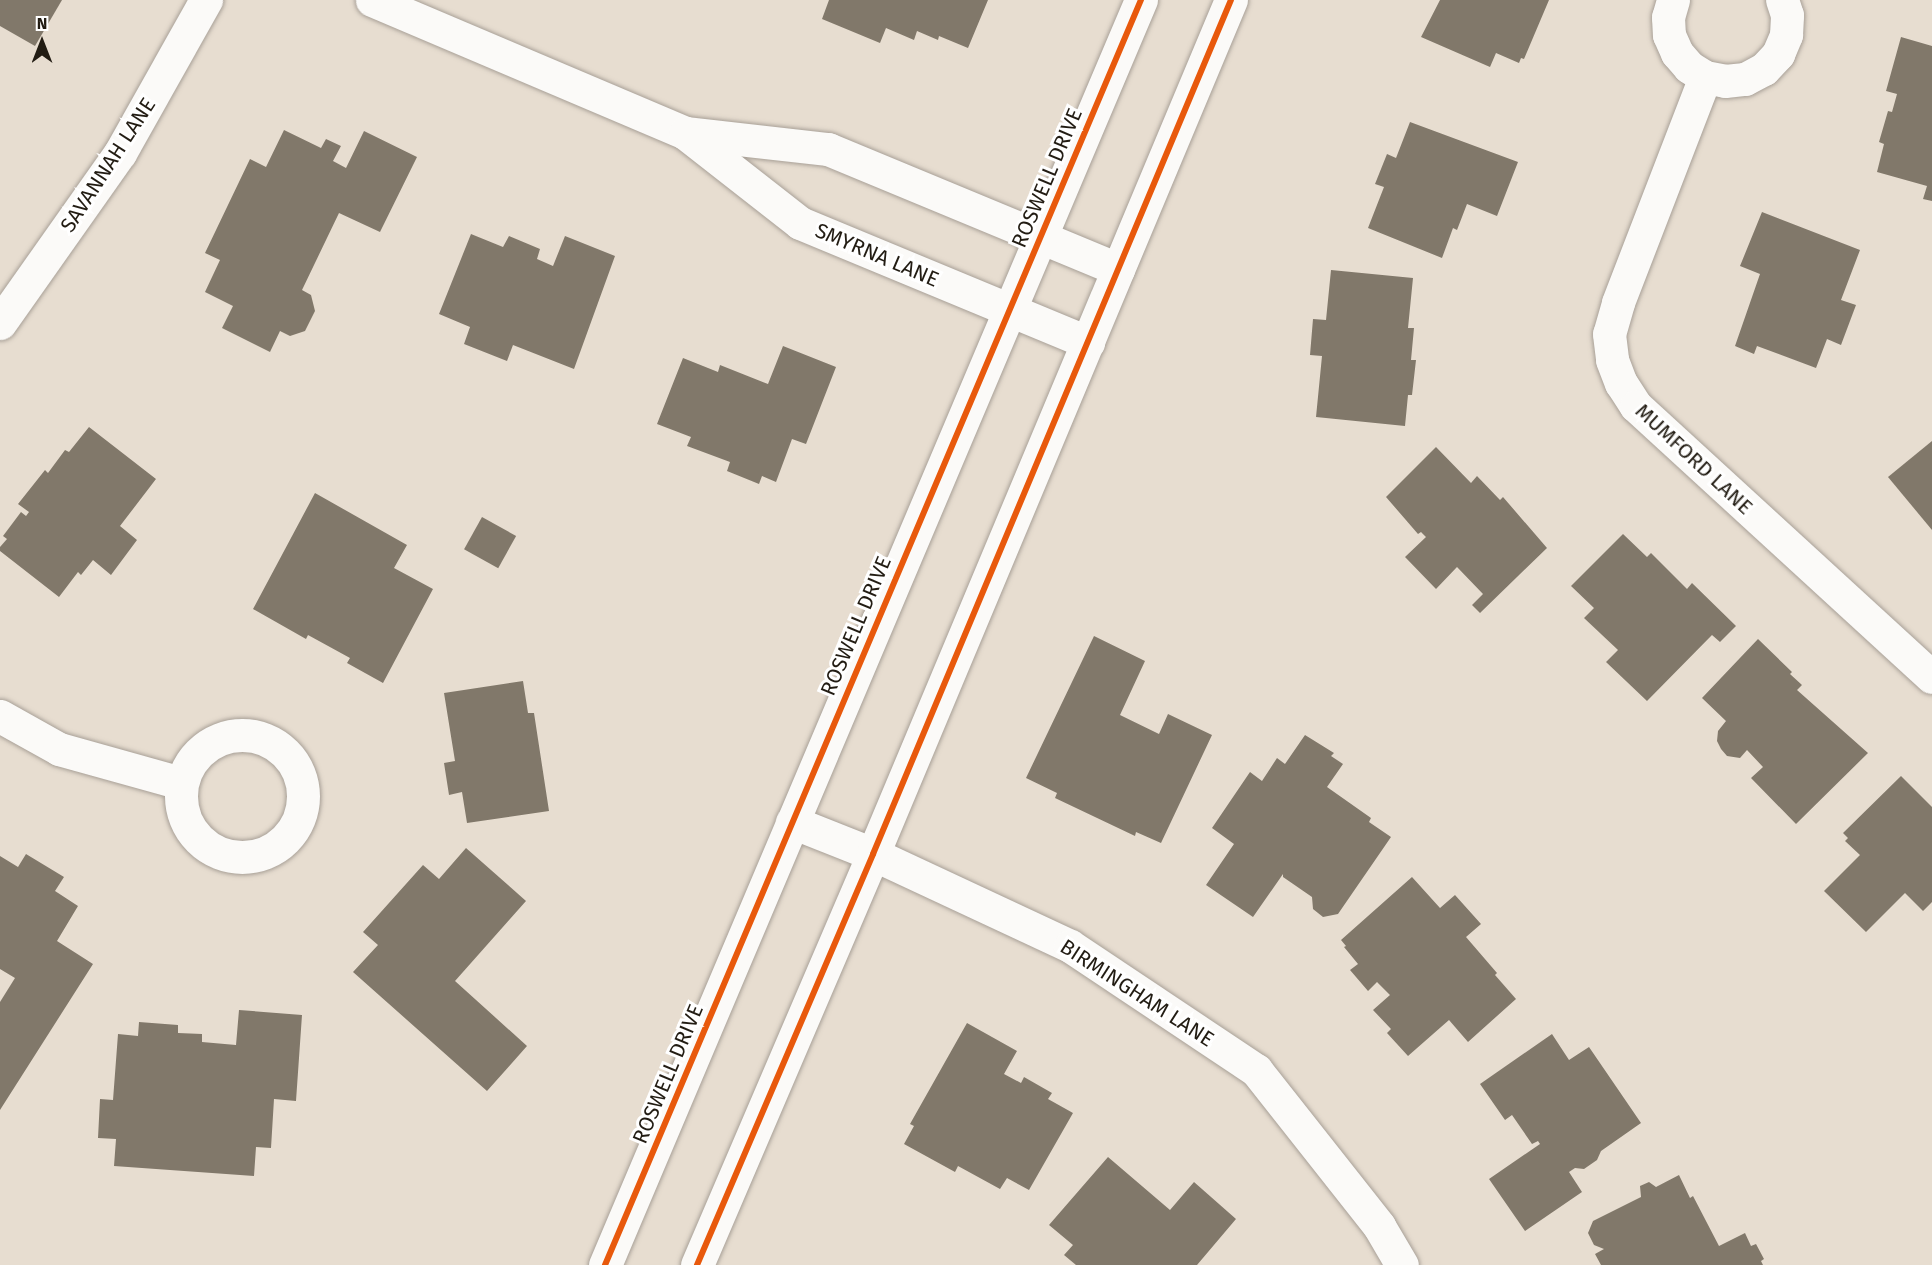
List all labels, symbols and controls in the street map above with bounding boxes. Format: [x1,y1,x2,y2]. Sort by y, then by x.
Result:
north arrow [12,12,72,72]
text: N [37,14,47,33]
street label: SAVANNAH LANE [55,93,161,237]
street label: ROSWELL DRIVE [1006,105,1088,251]
street label: SMYRNA LANE [812,218,942,292]
street label: MUMFORD LANE [1630,398,1758,520]
street label: ROSWELL DRIVE [815,553,897,699]
street label: BIRMINGHAM LANE [1055,934,1219,1052]
street label: ROSWELL DRIVE [627,1001,709,1147]

